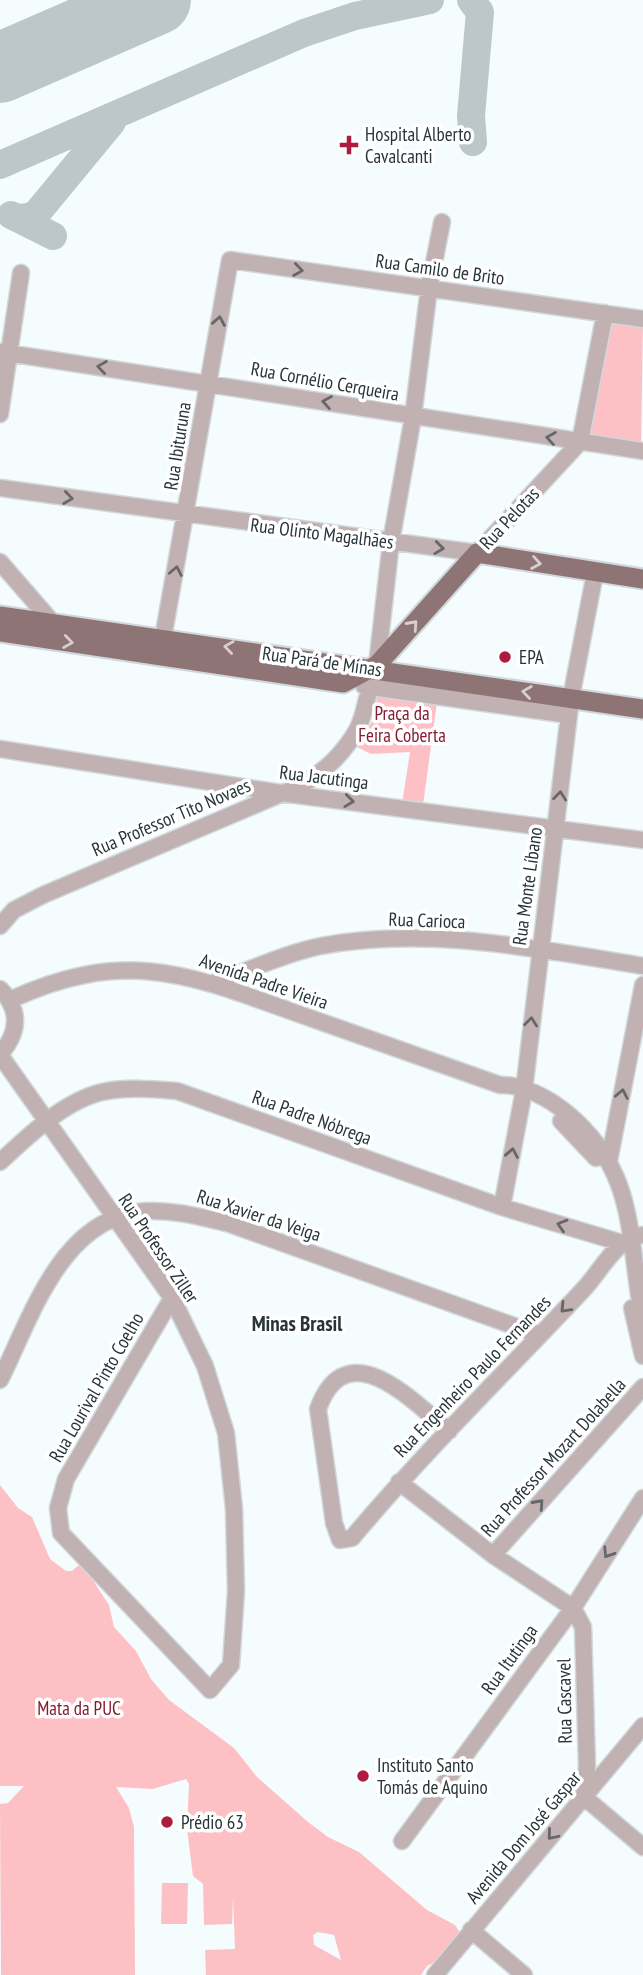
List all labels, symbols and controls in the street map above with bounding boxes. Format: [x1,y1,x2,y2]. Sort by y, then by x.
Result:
place label: Hospital Alberto Cavalcanti [365,122,471,168]
marker: Hospital Alberto Cavalcanti [339,135,359,155]
street label: Rua Camilo de Brito [374,248,506,290]
one-way arrow [292,263,304,278]
one-way arrow [211,315,226,327]
street label: Rua Cornélio Cerqueira [249,356,401,406]
one-way arrow [96,360,108,375]
one-way arrow [321,395,332,410]
street label: Rua Ibituruna [158,400,196,492]
one-way arrow [545,431,557,446]
street label: Rua Pelotas [474,482,544,554]
one-way arrow [62,490,73,505]
street label: Rua Olinto Magalhães [249,512,395,554]
one-way arrow [433,541,445,556]
one-way arrow [530,555,542,570]
one-way arrow [168,565,183,577]
one-way arrow [405,620,417,633]
one-way arrow [62,635,73,650]
one-way arrow [223,640,235,655]
street label: Rua Pará de Minas [261,641,383,681]
place label: EPA [519,645,544,669]
marker: EPA [497,649,513,665]
one-way arrow [521,684,533,699]
park label: Praça da Feira Coberta [358,701,446,747]
street label: Rua Jacutinga [278,760,370,794]
street label: Rua Professor Tito Novaes [88,773,254,861]
one-way arrow [553,790,568,802]
one-way arrow [343,794,355,809]
street label: Rua Monte Líbano [507,825,547,947]
street label: Rua Carioca [388,907,466,933]
street label: Avenida Padre Vieira [197,948,331,1014]
one-way arrow [523,1016,538,1027]
street label: Rua Padre Nóbrega [249,1084,375,1150]
one-way arrow [614,1088,629,1100]
one-way arrow [504,1147,519,1159]
street label: Rua Xavier da Veiga [194,1184,324,1246]
street label: Rua Professor Ziller [113,1189,205,1308]
one-way arrow [557,1219,569,1233]
street label: Rua Engenheiro Paulo Fernandes [388,1290,556,1462]
one-way arrow [561,1300,574,1313]
street label: Rua Lourival Pinto Coelho [43,1308,149,1466]
district label: Minas Brasil [252,1310,343,1337]
street label: Rua Professor Mozart Dolabella [475,1373,631,1541]
one-way arrow [531,1499,543,1512]
one-way arrow [603,1545,616,1558]
street label: Rua Itutinga [476,1619,542,1699]
street label: Rua Cascavel [551,1657,577,1744]
park label: Mata da PUC [37,1696,121,1720]
place label: Instituto Santo Tomás de Aquino [377,1753,488,1799]
street label: Avenida Dom José Gaspar [460,1765,586,1908]
marker: Instituto Santo Tomás de Aquino [355,1768,371,1784]
place label: Prédio 63 [181,1810,244,1834]
marker: Prédio 63 [159,1814,175,1830]
one-way arrow [548,1826,560,1839]

